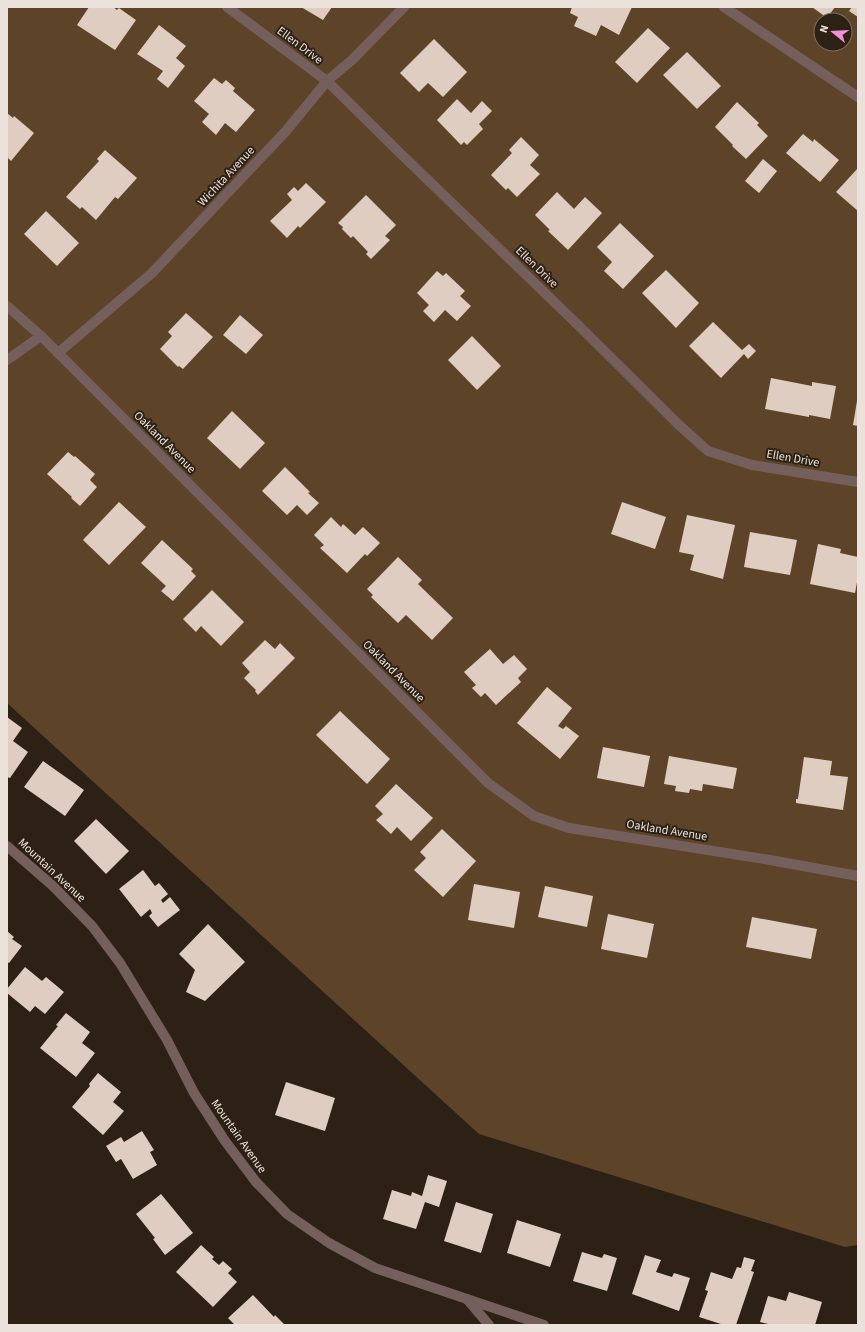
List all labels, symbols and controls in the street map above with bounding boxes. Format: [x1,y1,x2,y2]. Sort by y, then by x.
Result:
north arrow [813,12,853,52]
street label: Ellen Drive [273,23,326,68]
text: N [816,23,832,35]
street label: Wichita Avenue [194,143,259,210]
street label: Ellen Drive [512,243,562,292]
street label: Oakland Avenue [130,407,200,477]
street label: Ellen Drive [765,445,821,472]
street label: Oakland Avenue [359,636,429,706]
street label: Oakland Avenue [625,816,709,845]
street label: Mountain Avenue [14,834,89,906]
street label: Mountain Avenue [207,1096,271,1177]

